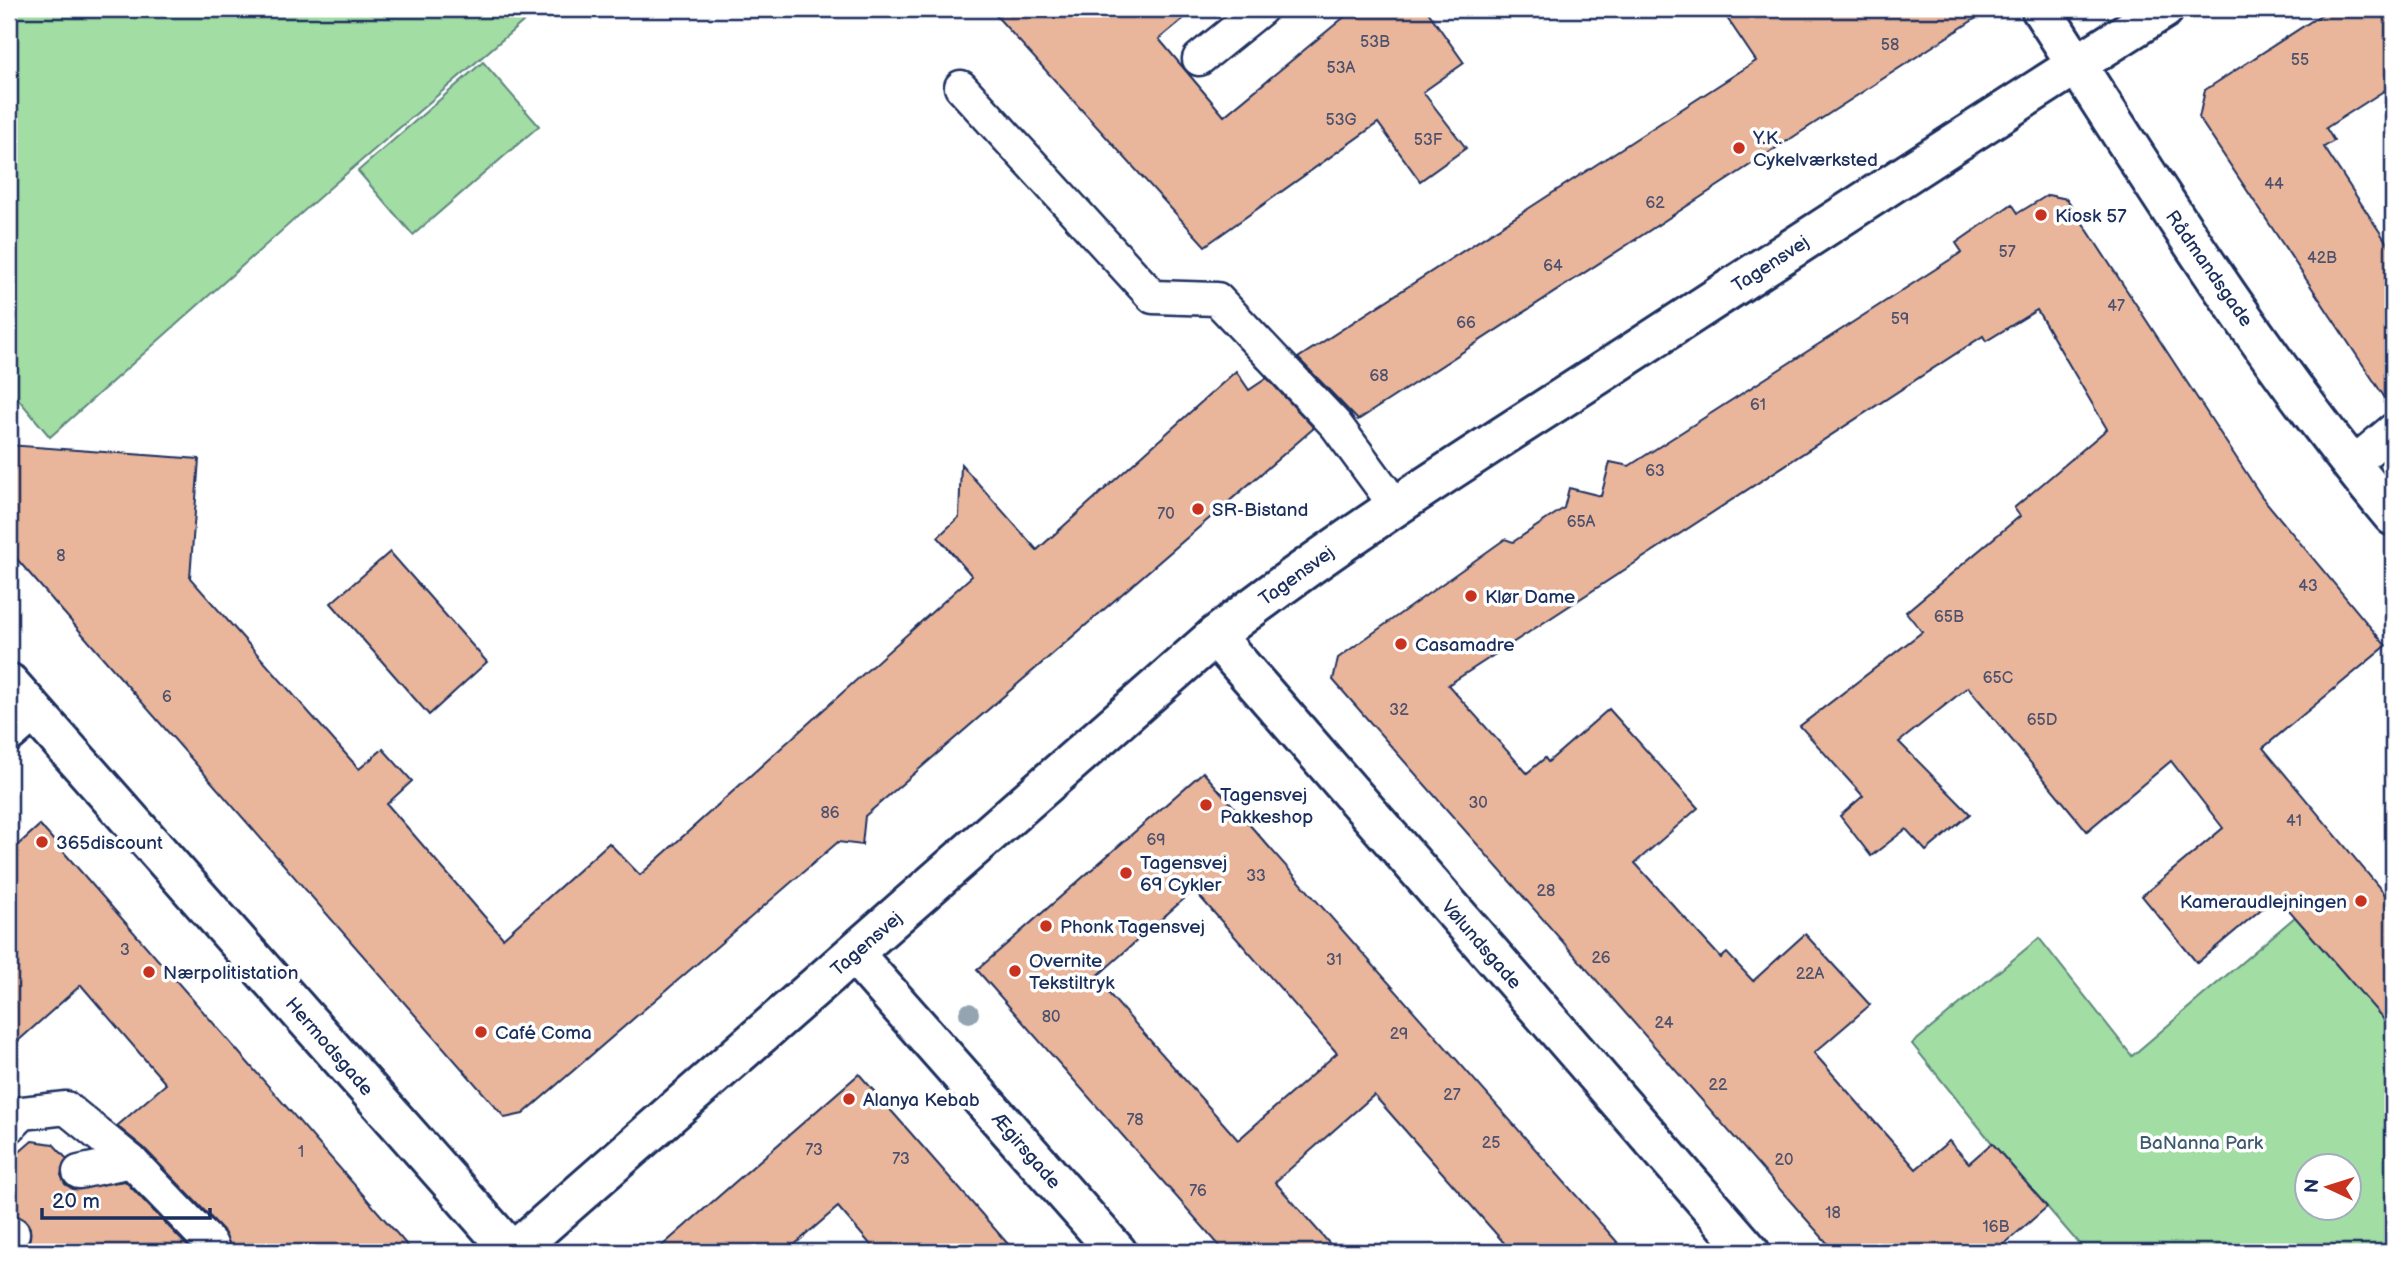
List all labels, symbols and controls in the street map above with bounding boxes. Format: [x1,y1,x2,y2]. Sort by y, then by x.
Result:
house number: 53B [1360,33,1390,52]
house number: 58 [1881,36,1899,55]
house number: 55 [2291,51,2309,70]
house number: 53A [1327,59,1356,78]
house number: 53G [1325,111,1357,130]
place label: Y.K. Cykelværksted [1752,127,1878,172]
house number: 53F [1414,131,1443,150]
marker: Y.K. Cykelværksted [1731,140,1747,156]
house number: 44 [2264,175,2284,194]
house number: 62 [1645,194,1665,213]
place label: Kiosk 57 [2055,205,2127,228]
street label: Rådmandsgade [2160,206,2257,331]
marker: Kiosk 57 [2033,207,2049,223]
street label: Tagensvej [1728,231,1814,298]
house number: 57 [1998,243,2016,262]
house number: 42B [2307,249,2337,268]
house number: 64 [1543,257,1563,276]
house number: 47 [2107,297,2125,316]
house number: 59 [1891,310,1909,329]
house number: 66 [1456,314,1476,333]
house number: 68 [1369,367,1389,386]
house number: 61 [1750,396,1766,415]
house number: 63 [1645,462,1665,481]
place label: SR-Bistand [1212,499,1308,522]
marker: SR-Bistand [1190,501,1206,517]
house number: 70 [1157,505,1175,524]
house number: 65A [1567,513,1596,532]
street label: Tagensvej [1255,541,1339,611]
house number: 8 [56,547,66,566]
house number: 43 [2298,577,2318,596]
place label: Klør Dame [1485,586,1575,609]
marker: Klør Dame [1463,588,1479,604]
house number: 65B [1934,608,1964,627]
place label: Casamadre [1415,634,1515,657]
marker: Casamadre [1393,636,1409,652]
house number: 65C [1983,669,2013,688]
house number: 6 [162,688,172,707]
house number: 32 [1389,701,1409,720]
house number: 65D [2027,711,2057,730]
place label: Tagensvej Pakkeshop [1220,784,1313,829]
house number: 30 [1468,794,1488,813]
marker: Tagensvej Pakkeshop [1198,797,1214,813]
house number: 86 [820,804,840,823]
house number: 41 [2286,812,2302,831]
house number: 69 [1146,831,1166,850]
place label: 365discount [56,832,163,855]
marker: 365discount [34,834,50,850]
place label: Tagensvej 69 Cykler [1140,852,1227,897]
marker: Tagensvej 69 Cykler [1118,865,1134,881]
house number: 33 [1246,867,1266,886]
house number: 28 [1537,882,1555,901]
place label: Kameraudlejningen [2180,891,2347,914]
marker: Kameraudlejningen [2353,893,2369,909]
street label: Vølundsgade [1436,896,1526,994]
street label: Tagensvej [827,907,907,981]
place label: Phonk Tagensvej [1060,916,1205,939]
marker: Phonk Tagensvej [1038,918,1054,934]
house number: 3 [120,941,130,960]
house number: 26 [1591,949,1611,968]
place label: Overnite Tekstiltryk [1029,950,1115,995]
house number: 31 [1326,951,1342,970]
place label: Nærpolitistation [163,962,298,985]
marker: Overnite Tekstiltryk [1007,963,1023,979]
marker: Nærpolitistation [141,964,157,980]
house number: 22A [1796,965,1825,984]
street label: Hermodsgade [280,993,378,1101]
house number: 80 [1042,1008,1060,1027]
house number: 24 [1655,1014,1674,1033]
place label: Café Coma [495,1022,592,1045]
marker: Café Coma [473,1024,489,1040]
house number: 29 [1390,1025,1408,1044]
house number: 22 [1709,1076,1728,1095]
house number: 27 [1443,1086,1461,1105]
place label: Alanya Kebab [863,1089,980,1112]
marker: Alanya Kebab [841,1091,857,1107]
street label: Ægirsgade [986,1107,1065,1194]
house number: 78 [1126,1111,1144,1130]
park label: BaNanna Park [2139,1132,2264,1155]
house number: 25 [1482,1134,1500,1153]
house number: 73 [805,1141,823,1160]
house number: 1 [298,1143,304,1162]
house number: 73 [892,1150,910,1169]
house number: 20 [1775,1151,1793,1170]
north arrow [2294,1152,2364,1222]
scale bar [42,1177,210,1221]
text: N [2301,1178,2325,1194]
house number: 76 [1189,1182,1207,1201]
text: 20 m [52,1189,100,1214]
house number: 18 [1825,1204,1841,1223]
house number: 16B [1983,1218,2009,1237]

